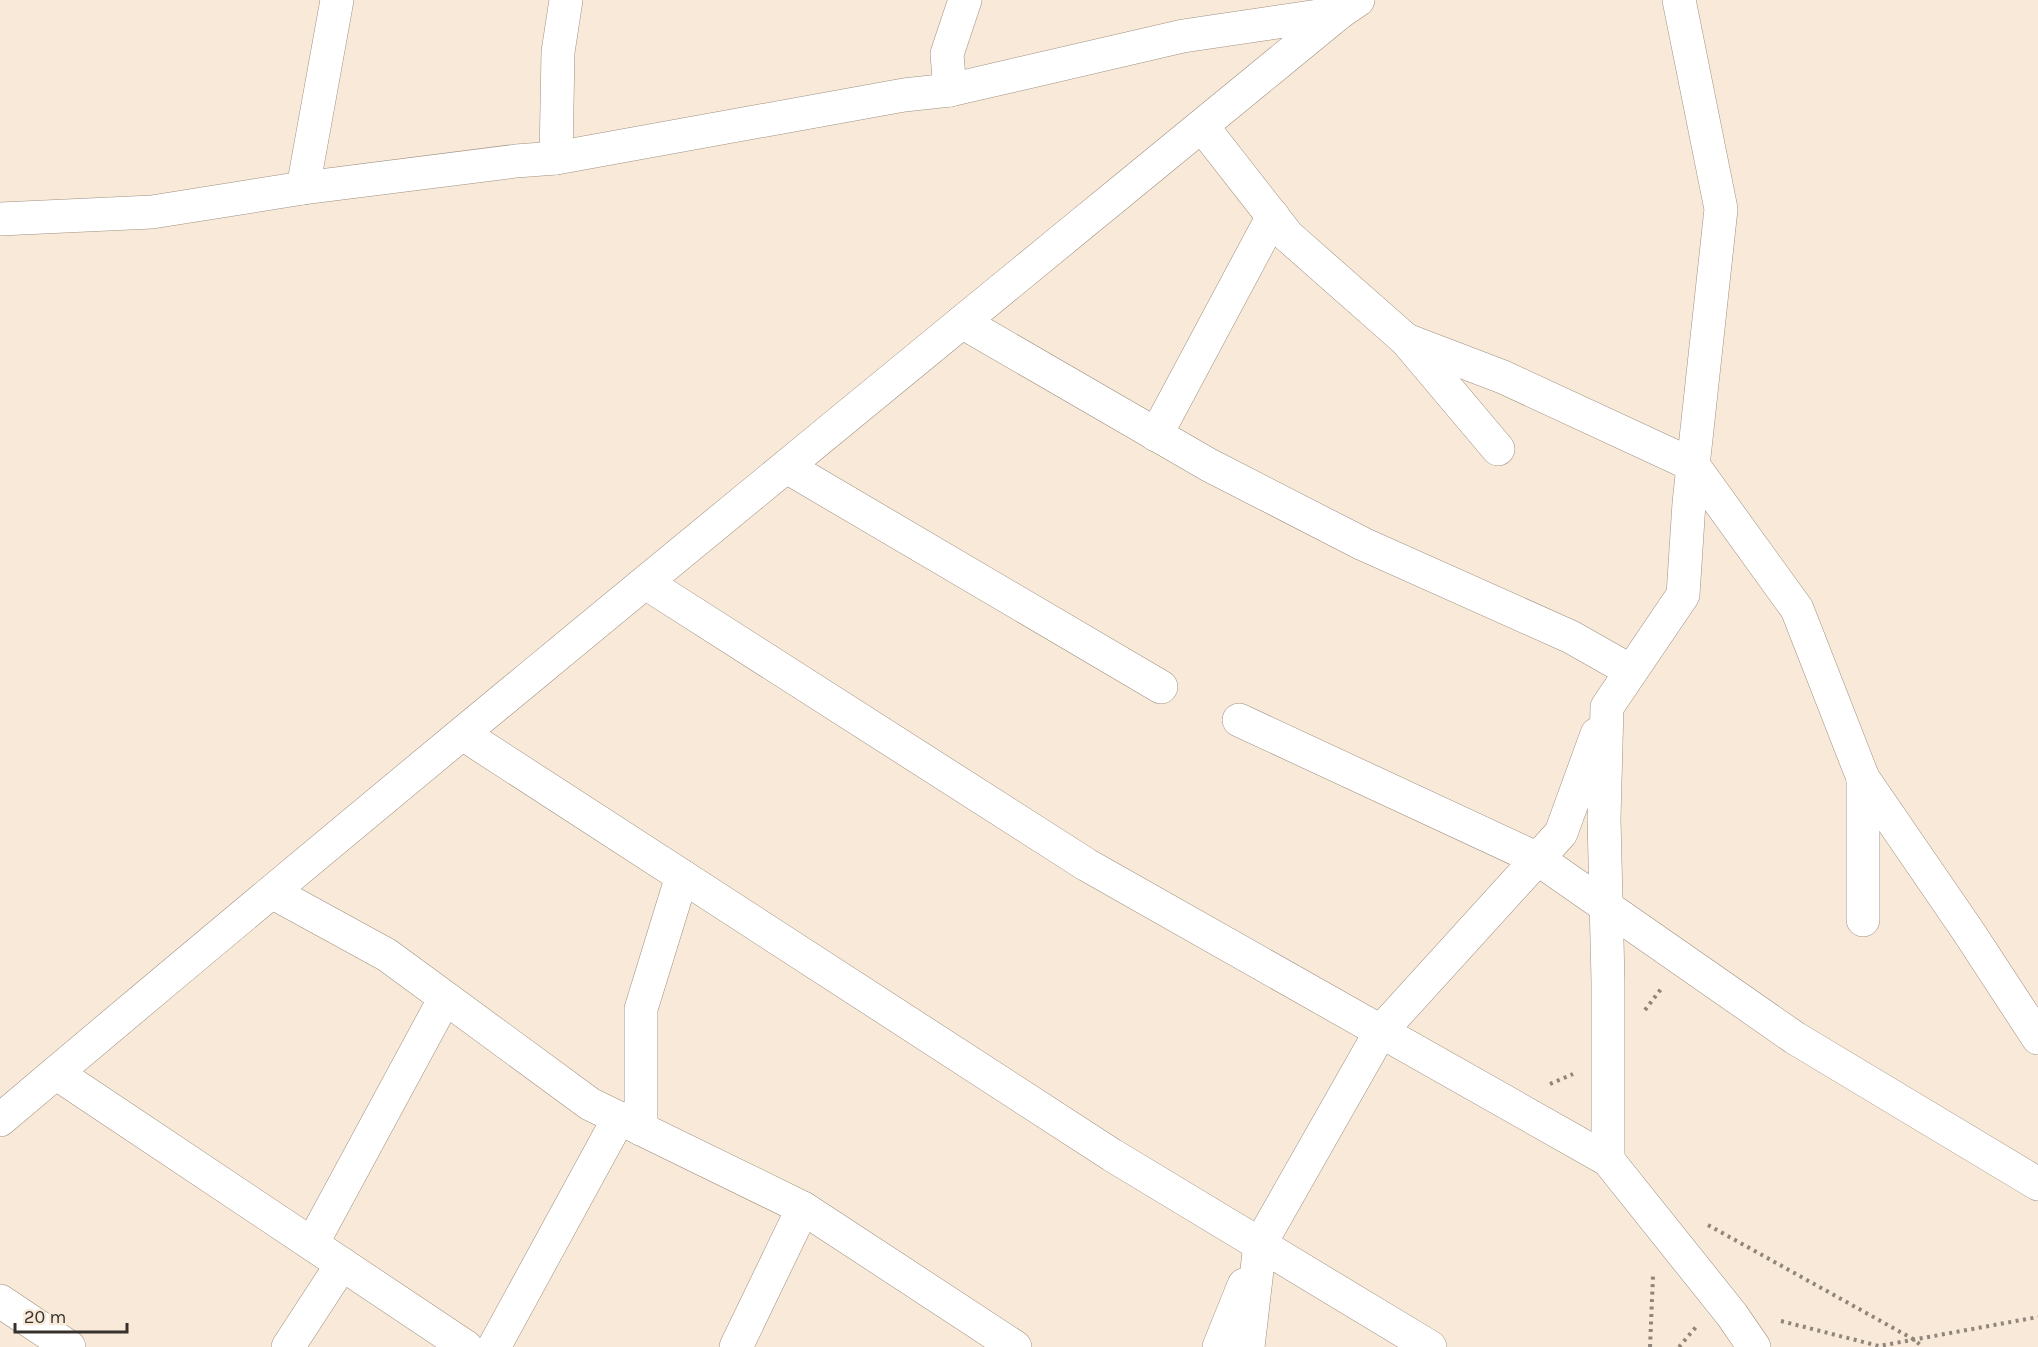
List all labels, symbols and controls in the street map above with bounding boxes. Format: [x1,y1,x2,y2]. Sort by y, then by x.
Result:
scale bar [15,1296,128,1334]
text: 20 m [24,1306,66,1328]

